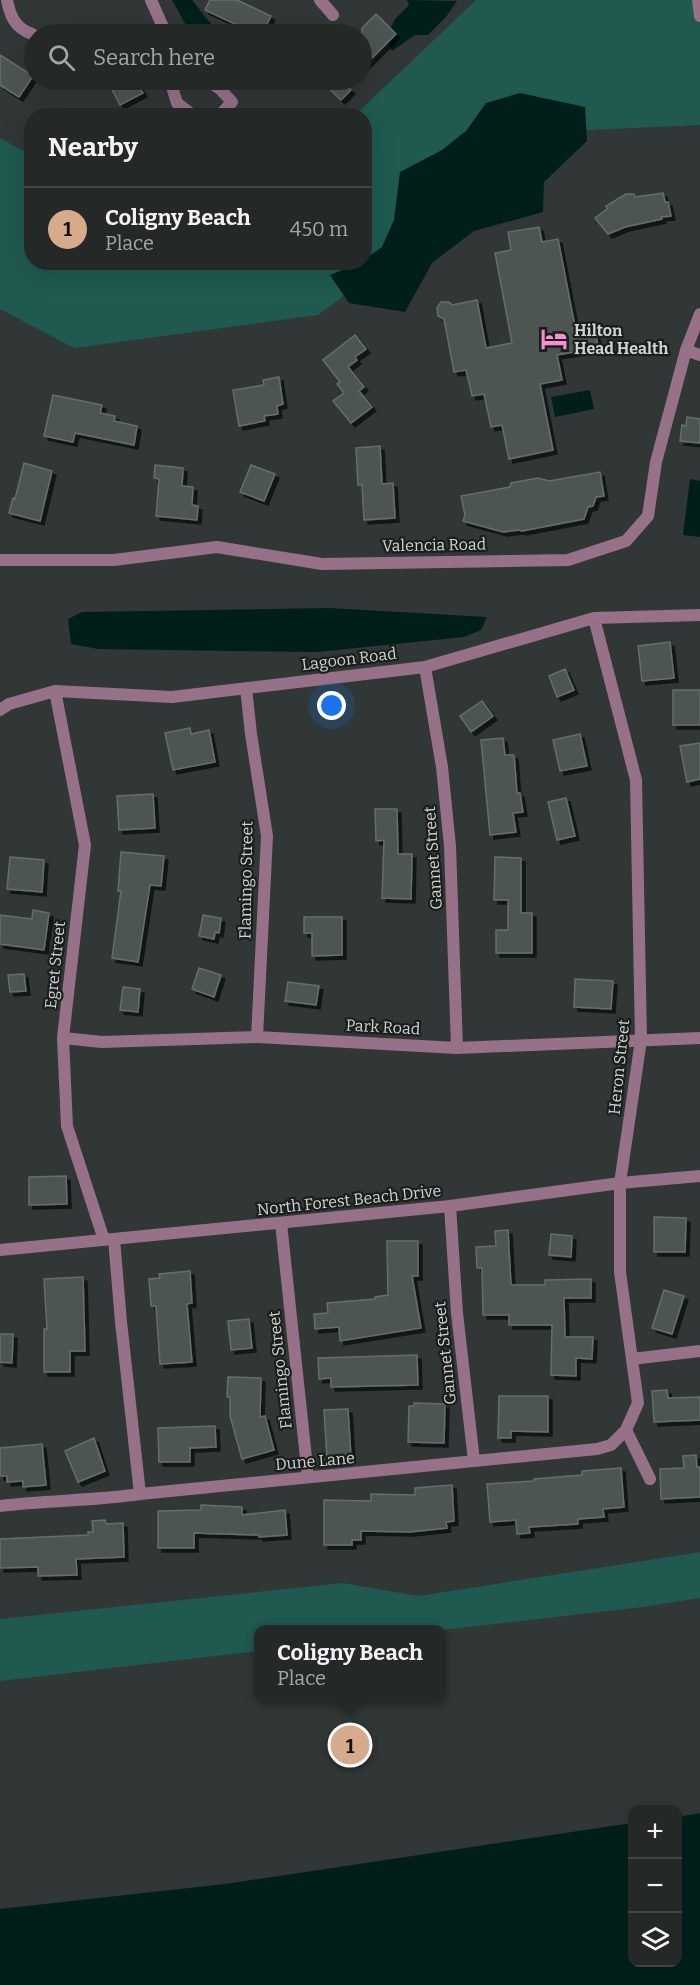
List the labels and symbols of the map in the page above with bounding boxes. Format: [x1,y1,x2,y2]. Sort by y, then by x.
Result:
place label: Hilton Head Health [574,321,668,358]
hotel icon: Hilton Head Health [539,324,569,354]
street label: Valencia Road [382,535,487,555]
street label: Lagoon Road [300,644,398,674]
your location [317,691,346,720]
street label: Gannet Street [420,806,446,910]
street label: Flamingo Street [235,820,257,939]
street label: Egret Street [41,920,69,1010]
street label: Park Road [345,1016,421,1038]
street label: Heron Street [605,1018,633,1116]
street label: North Forest Beach Drive [256,1181,442,1219]
street label: Gannet Street [430,1300,460,1405]
street label: Flamingo Street [264,1310,296,1430]
street label: Dune Lane [275,1448,355,1474]
pin: 1 [330,1722,370,1768]

